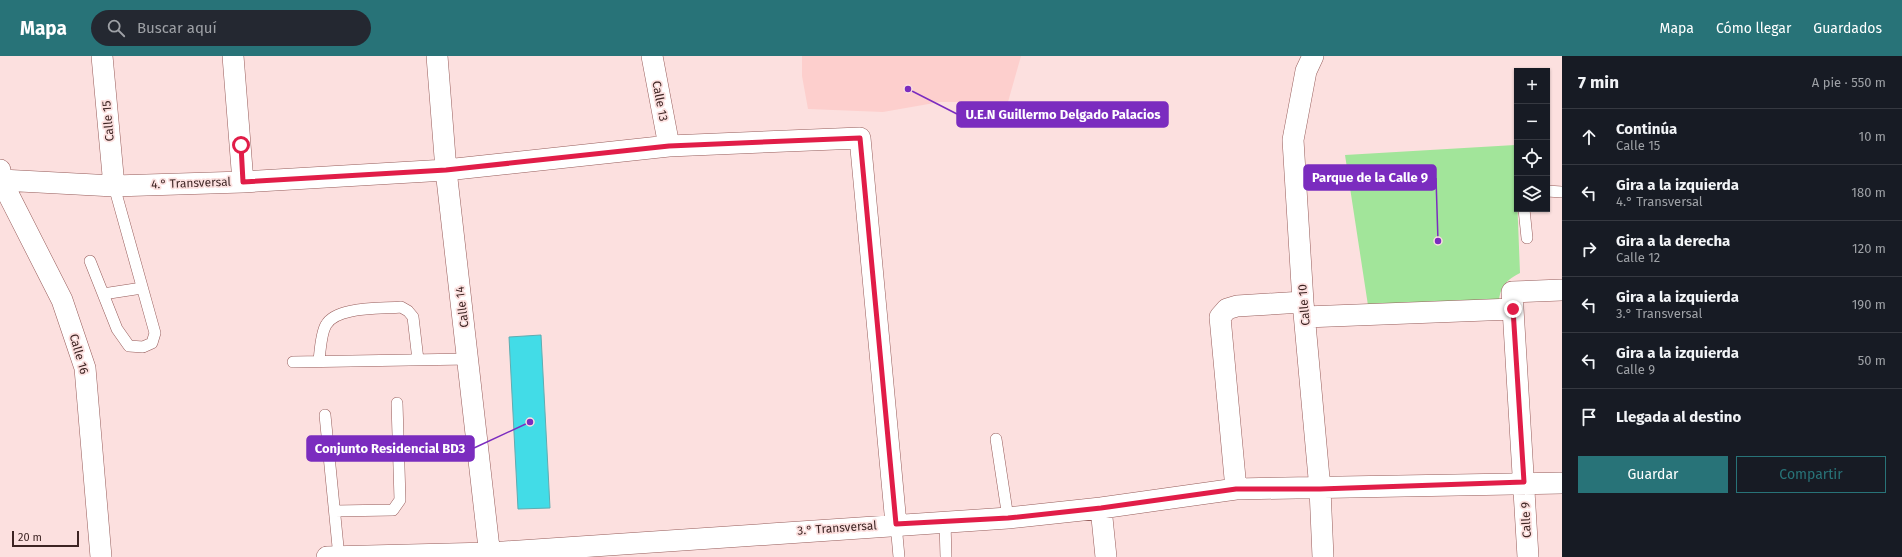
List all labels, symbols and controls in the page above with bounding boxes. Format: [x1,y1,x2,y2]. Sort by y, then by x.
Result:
search box [91,10,371,46]
text: Mapa [20,17,67,40]
icon: search [105,17,127,39]
text: Buscar aquí [137,19,217,37]
text: Mapa [1660,20,1694,37]
text: Cómo llegar [1716,20,1791,37]
text: Guardados [1813,20,1882,37]
map controls [1514,68,1550,212]
button: + [1514,68,1550,104]
text: 7 min [1578,72,1619,93]
text: A pie · 550 m [1812,75,1886,90]
street label: Calle 13 [649,80,671,122]
street label: Calle 15 [99,100,117,142]
callout: U.E.N Guillermo Delgado Palacios [957,102,1168,127]
button: − [1514,104,1550,140]
text: U.E.N Guillermo Delgado Palacios [965,107,1161,122]
text: Continúa [1616,120,1677,138]
icon: ahead [1578,126,1600,148]
text: 10 m [1859,129,1886,144]
route start [232,136,250,154]
text: Calle 15 [1616,138,1660,153]
button: locate [1514,140,1550,176]
callout: Parque de la Calle 9 [1304,165,1436,190]
text: Parque de la Calle 9 [1312,170,1428,185]
street label: 4.° Transversal [151,175,232,191]
button: layers [1514,176,1550,212]
text: Gira a la izquierda [1616,176,1739,194]
icon: left [1578,182,1600,204]
text: 180 m [1851,185,1886,200]
text: 4.° Transversal [1616,194,1703,209]
text: Gira a la derecha [1616,232,1730,250]
icon: right [1578,238,1600,260]
text: 120 m [1852,241,1886,256]
text: Calle 12 [1616,250,1660,265]
street label: Calle 10 [1295,283,1313,326]
street label: Calle 14 [452,285,471,328]
text: Gira a la izquierda [1616,288,1739,306]
icon: left [1578,294,1600,316]
text: 190 m [1852,297,1886,312]
route end [1504,300,1522,318]
text: 3.° Transversal [1616,306,1702,321]
street label: Calle 16 [67,332,91,376]
text: Gira a la izquierda [1616,344,1739,362]
icon: left [1578,350,1600,372]
text: 50 m [1858,353,1886,368]
text: Calle 9 [1616,362,1655,377]
icon: arrive [1578,406,1600,428]
text: Llegada al destino [1616,408,1741,426]
callout: Conjunto Residencial BD3 [307,436,474,461]
text: Conjunto Residencial BD3 [315,441,466,456]
button: Guardar [1578,456,1728,493]
button: Compartir [1736,456,1886,493]
street label: Calle 9 [1518,502,1534,538]
street label: 3.° Transversal [797,518,878,538]
scale bar [12,529,79,548]
text: 20 m [18,531,42,544]

